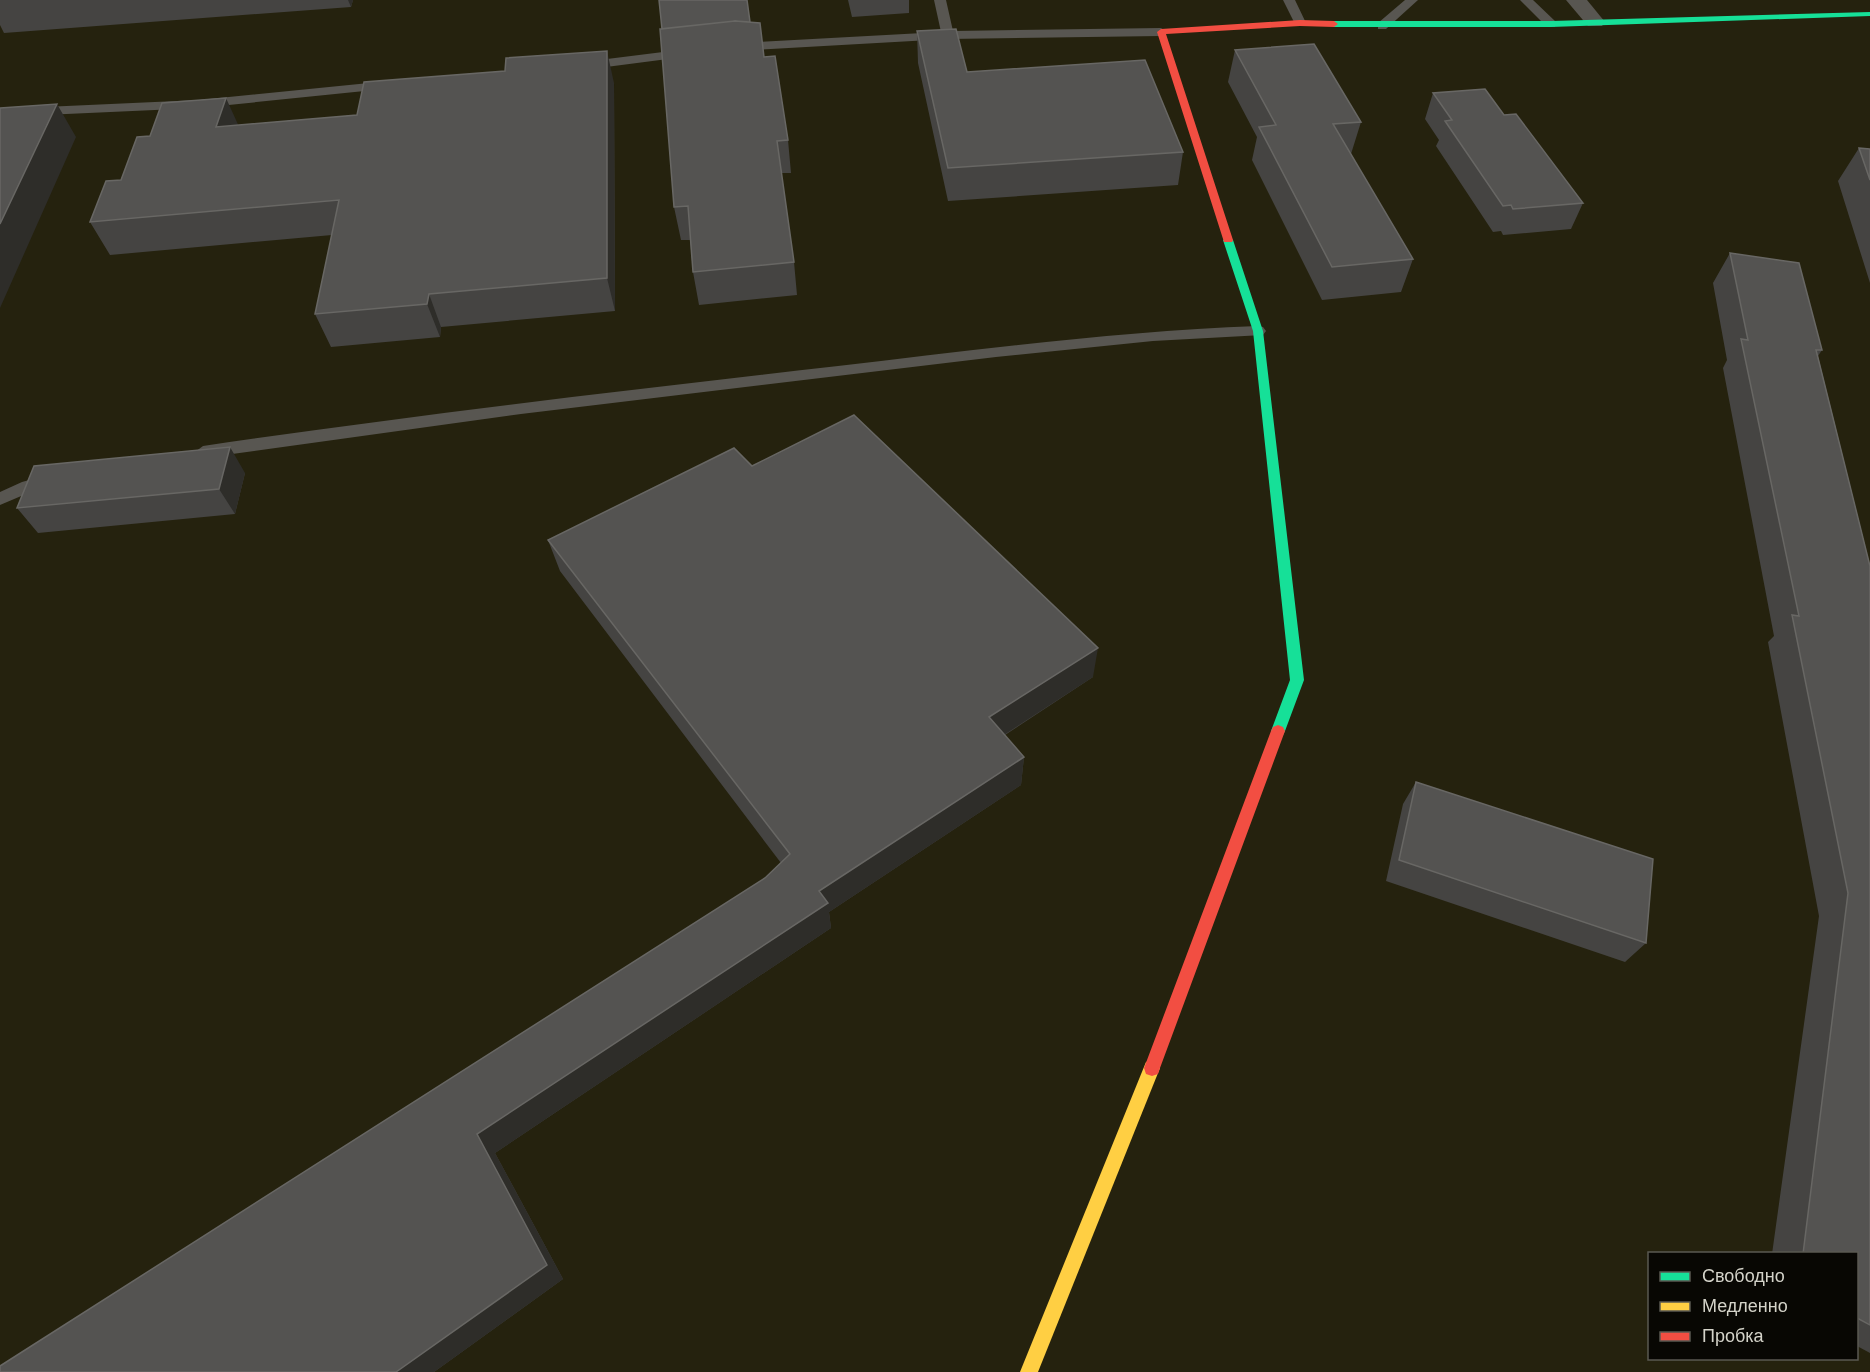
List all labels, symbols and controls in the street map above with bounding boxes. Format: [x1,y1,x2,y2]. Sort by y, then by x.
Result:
legend [1648,1252,1858,1360]
text: Свободно [1702,1265,1785,1286]
text: Медленно [1702,1295,1788,1316]
text: Пробка [1702,1325,1765,1346]

